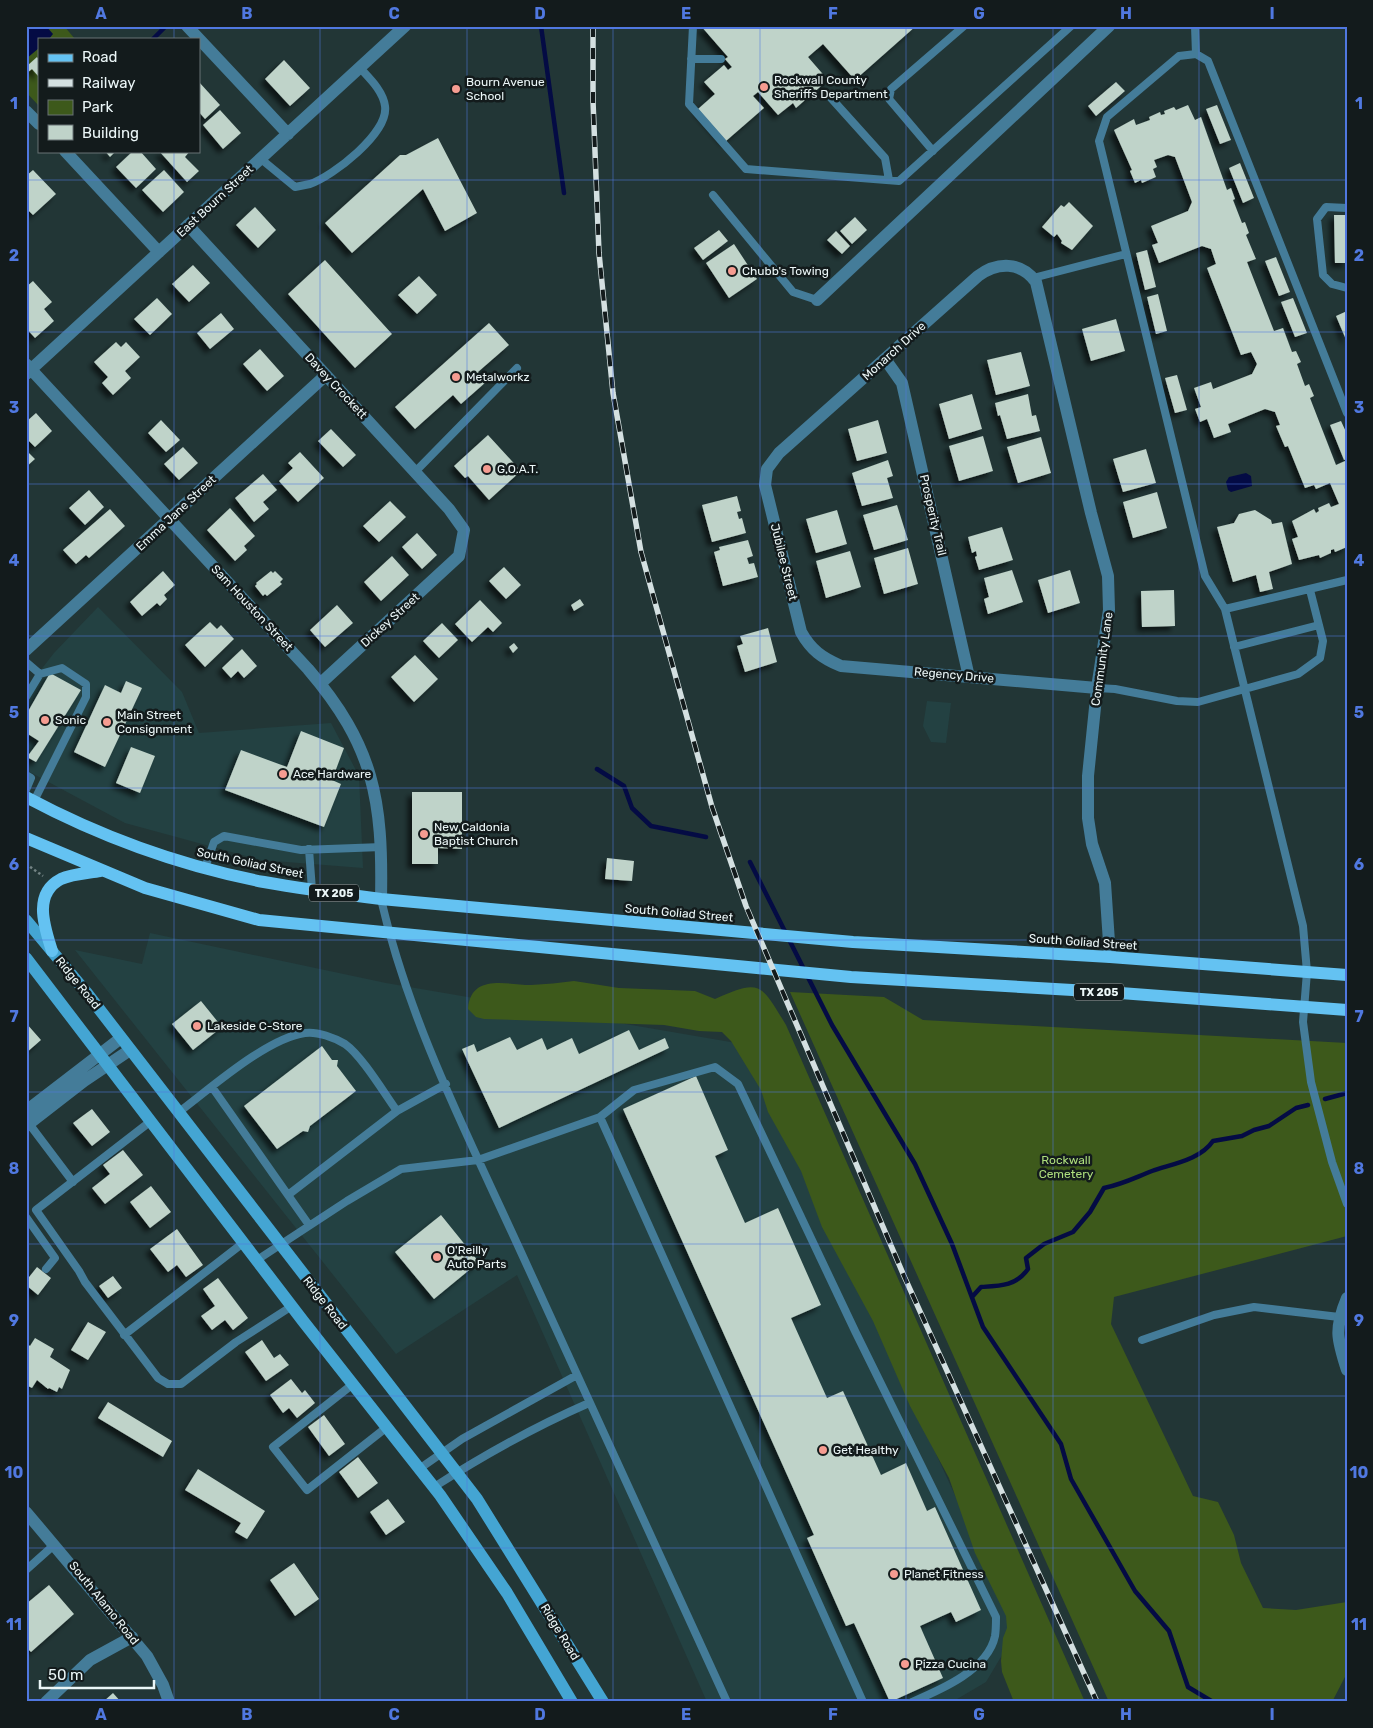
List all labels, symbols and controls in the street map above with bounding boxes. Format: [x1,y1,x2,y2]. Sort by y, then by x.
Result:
text: A [95,4,107,23]
text: B [241,4,253,23]
text: C [388,4,400,23]
text: D [534,4,546,23]
text: E [681,4,691,23]
text: F [828,4,838,23]
text: G [973,4,985,23]
text: H [1120,4,1132,23]
text: I [1269,4,1275,23]
legend [38,38,200,152]
text: Road [82,48,118,66]
place label: Rockwall County Sheriffs Department [774,73,888,101]
text: Railway [82,74,136,92]
place label: Bourn Avenue School [466,75,545,103]
marker: Rockwall County Sheriffs Department [758,81,770,93]
marker: Bourn Avenue School [450,83,462,95]
text: 1 [10,94,18,113]
text: 1 [1355,94,1363,113]
text: Park [82,98,113,116]
text: Building [82,124,139,142]
street label: East Bourn Street [174,162,256,240]
text: 2 [9,246,19,265]
text: 2 [1354,246,1364,265]
place label: Chubb's Towing [742,264,829,278]
marker: Chubb's Towing [726,265,738,277]
street label: Monarch Drive [859,319,929,383]
street label: Davey Crockett [302,350,370,422]
place label: Metalworkz [466,370,530,384]
marker: Metalworkz [450,371,462,383]
text: 3 [9,398,19,417]
text: 3 [1354,398,1364,417]
place label: G.O.A.T. [497,462,538,476]
marker: G.O.A.T. [481,463,493,475]
street label: Emma Jane Street [133,472,219,554]
street label: Prosperity Trail [917,473,949,557]
street label: Jubilee Street [768,522,800,602]
text: 4 [9,551,20,570]
text: 4 [1354,551,1365,570]
street label: Sam Houston Street [208,562,296,654]
street label: Dickey Street [358,590,422,650]
street label: Community Lane [1088,611,1116,707]
street label: Regency Drive [913,665,995,685]
text: 5 [9,703,19,722]
text: 5 [1354,703,1364,722]
place label: Main Street Consignment [117,708,192,736]
place label: Sonic [55,713,87,727]
marker: Sonic [39,714,51,726]
marker: Main Street Consignment [101,716,113,728]
place label: Ace Hardware [293,767,372,781]
marker: Ace Hardware [277,768,289,780]
place label: New Caldonia Baptist Church [434,820,518,848]
marker: New Caldonia Baptist Church [418,828,430,840]
street label: South Goliad Street [195,845,305,881]
text: 6 [9,855,19,874]
text: 6 [1354,855,1364,874]
road number: TX 205 [309,884,359,901]
street label: South Goliad Street [624,901,734,925]
street label: South Goliad Street [1028,931,1138,953]
street label: Ridge Road [53,954,103,1012]
road number: TX 205 [1074,984,1124,1000]
text: 7 [9,1007,19,1026]
text: 7 [1354,1007,1364,1026]
place label: Lakeside C-Store [207,1019,303,1033]
marker: Lakeside C-Store [191,1020,203,1032]
park label: Rockwall Cemetery [1039,1153,1094,1181]
text: 8 [9,1159,20,1178]
text: 8 [1354,1159,1365,1178]
place label: O'Reilly Auto Parts [447,1243,506,1271]
marker: O'Reilly Auto Parts [431,1251,443,1263]
street label: Ridge Road [300,1274,350,1332]
text: 9 [9,1311,19,1330]
text: 9 [1354,1311,1364,1330]
place label: Get Healthy [833,1443,899,1457]
marker: Get Healthy [817,1444,829,1456]
text: 10 [5,1463,24,1482]
text: 10 [1350,1463,1369,1482]
street label: South Alamo Road [66,1559,142,1647]
place label: Planet Fitness [904,1567,984,1581]
marker: Planet Fitness [888,1568,900,1580]
street label: Ridge Road [538,1601,582,1663]
text: 11 [6,1615,22,1634]
text: 11 [1351,1615,1367,1634]
place label: Pizza Cucina [915,1657,986,1671]
scale bar [40,1658,154,1690]
marker: Pizza Cucina [899,1658,911,1670]
text: 50 m [48,1666,83,1684]
text: A [95,1705,107,1724]
text: B [241,1705,253,1724]
text: C [388,1705,400,1724]
text: D [534,1705,546,1724]
text: E [681,1705,691,1724]
text: F [828,1705,838,1724]
text: G [973,1705,985,1724]
text: H [1120,1705,1132,1724]
text: I [1269,1705,1275,1724]

